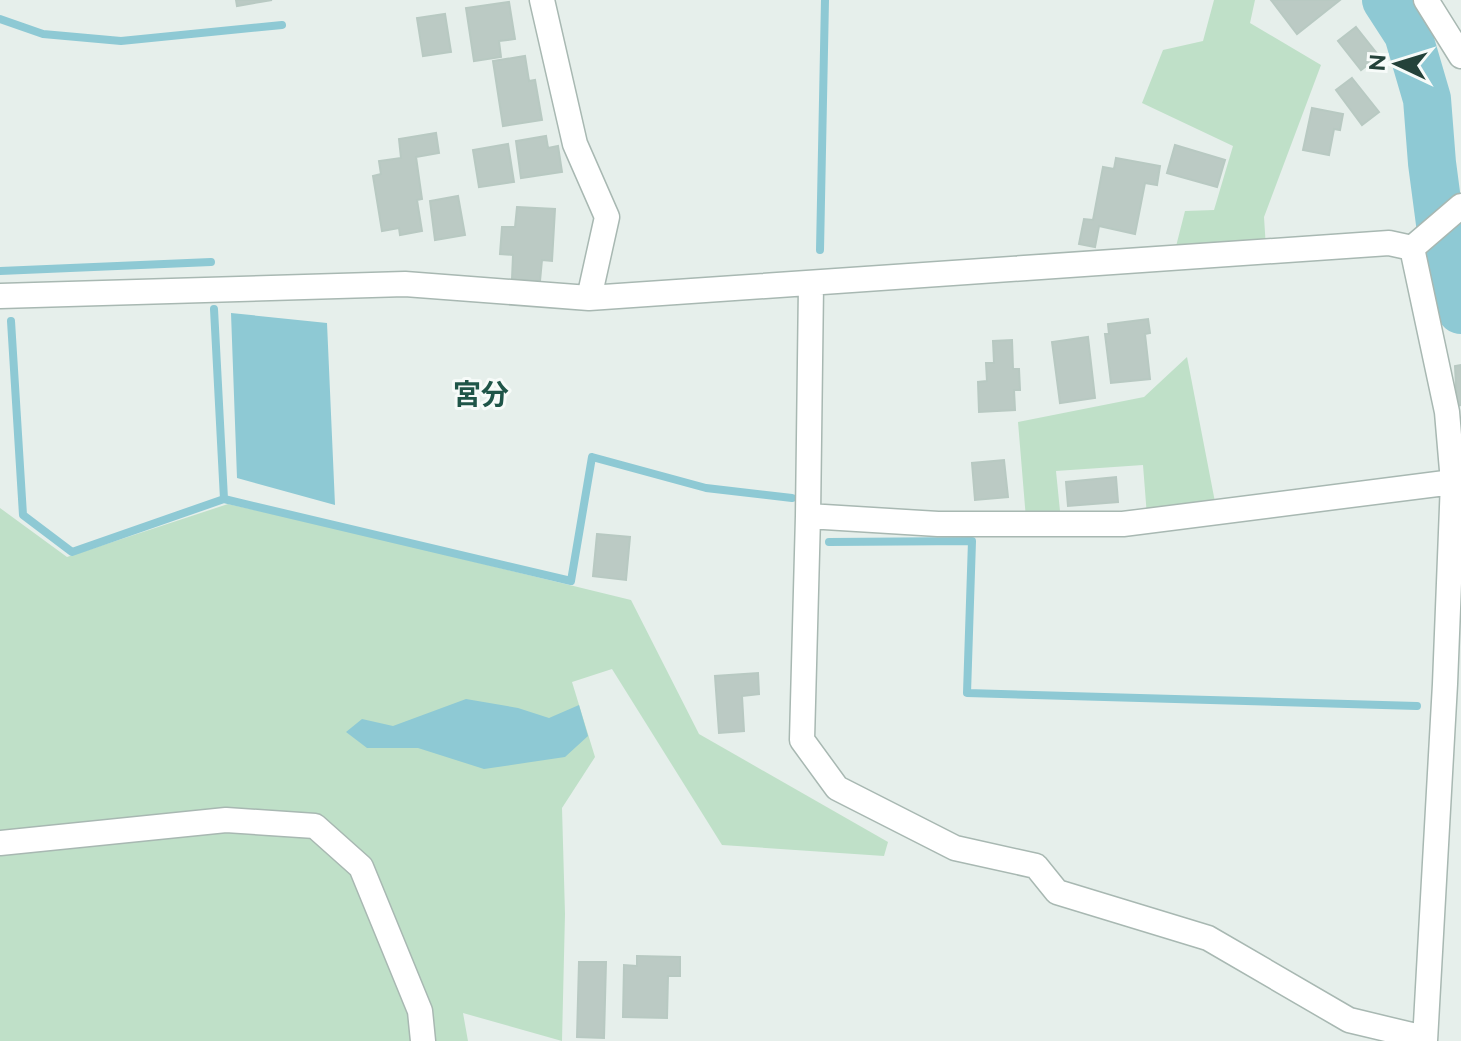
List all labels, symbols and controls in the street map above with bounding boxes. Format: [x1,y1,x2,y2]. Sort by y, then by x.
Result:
north arrow [1357,24,1437,104]
text: N [1363,53,1391,72]
district label: 宮分 [453,378,509,411]

